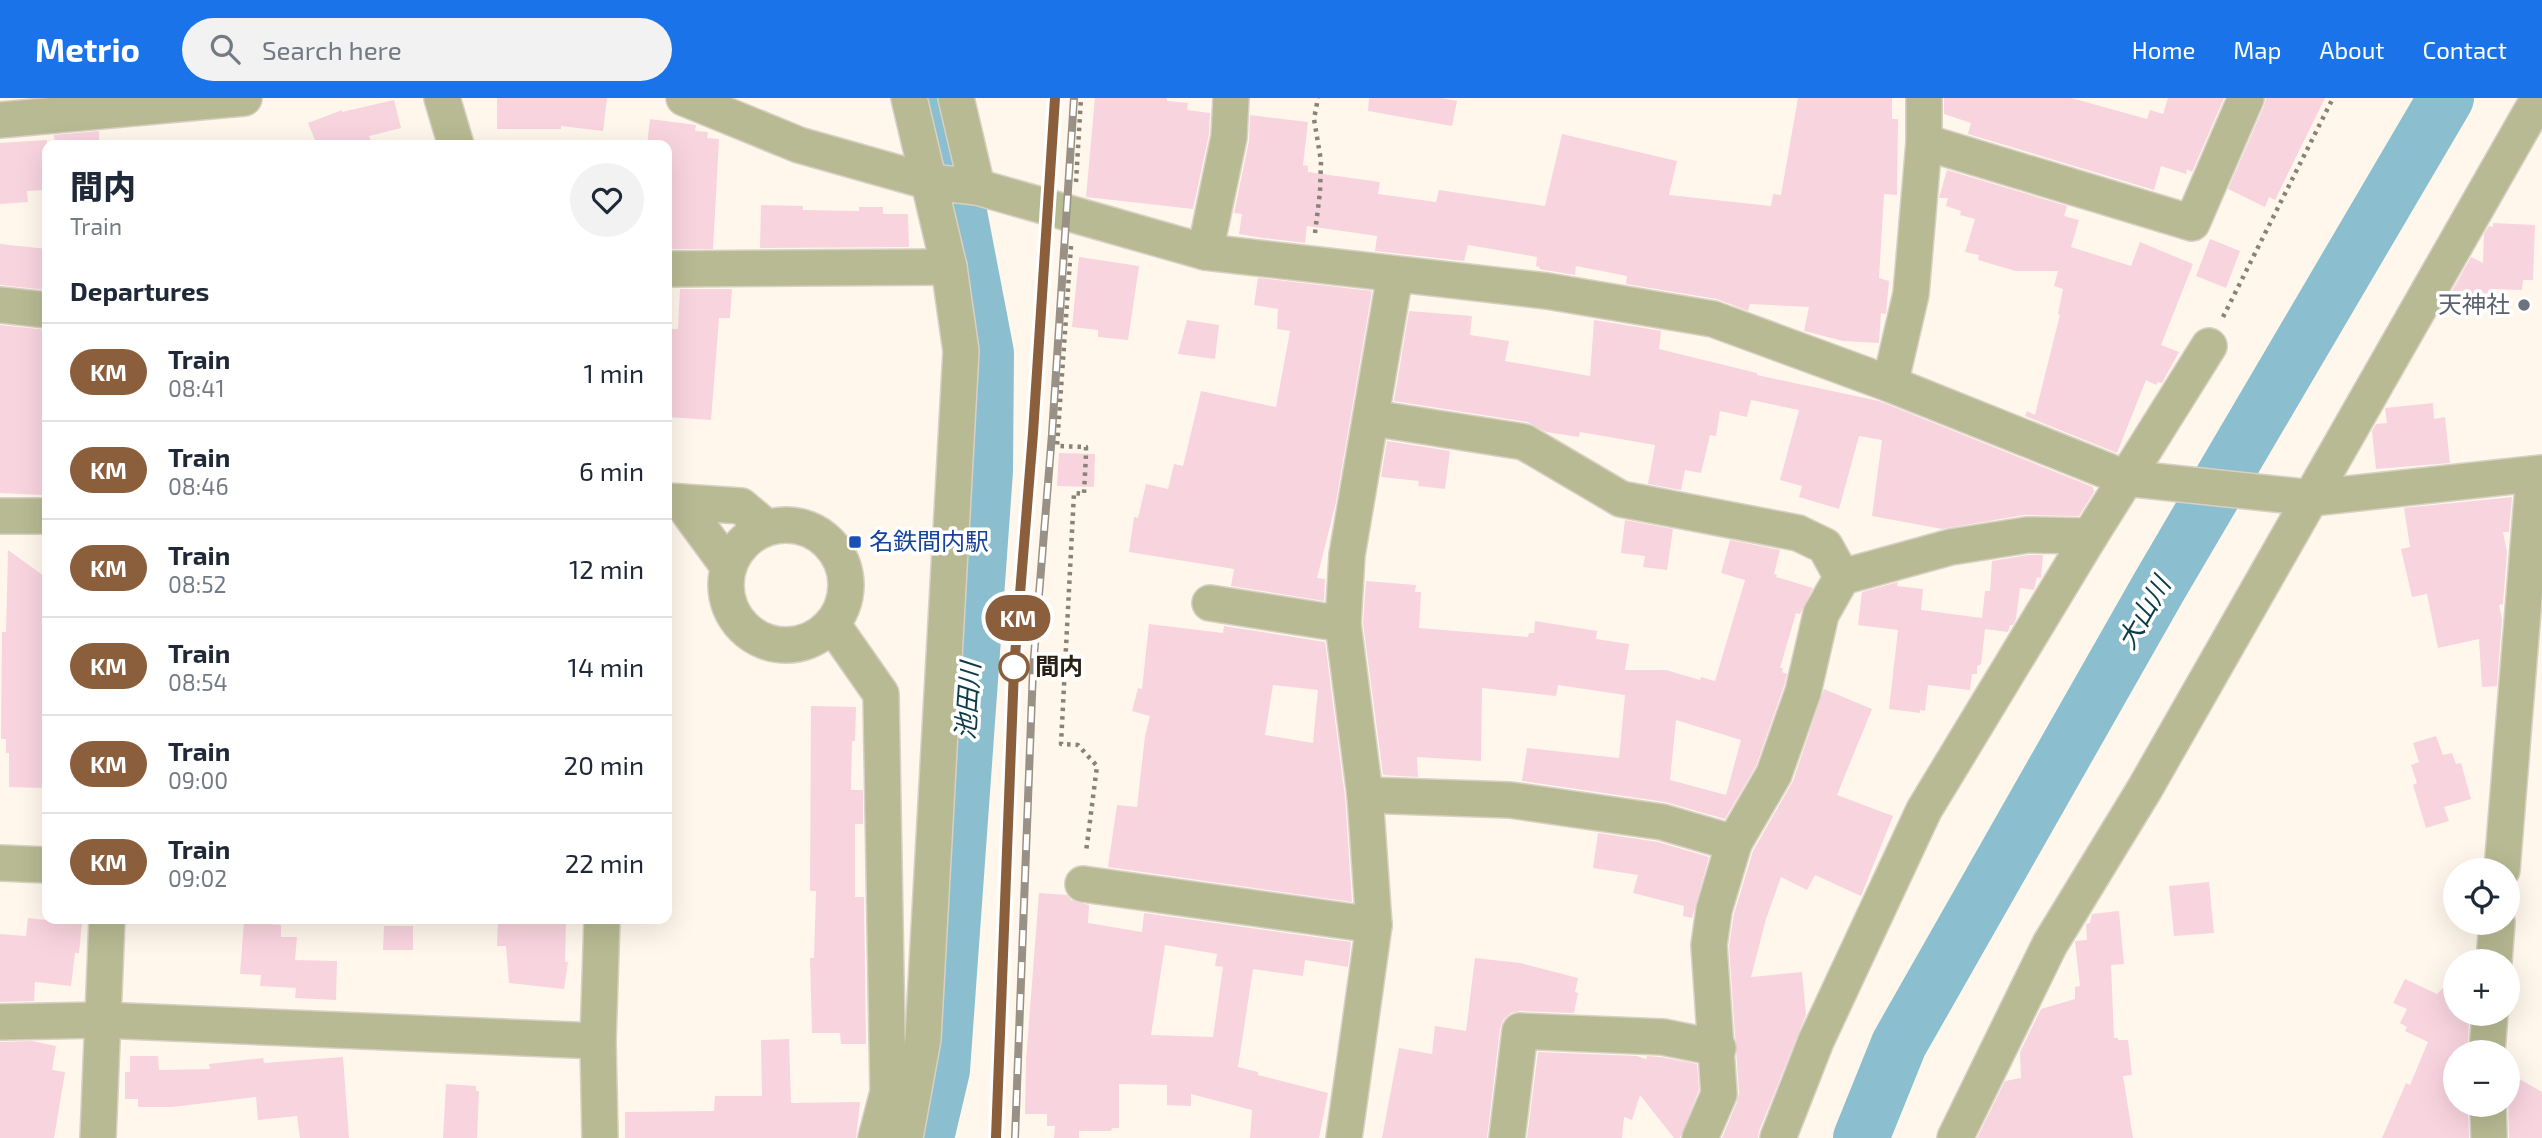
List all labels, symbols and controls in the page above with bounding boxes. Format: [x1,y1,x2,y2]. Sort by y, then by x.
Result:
search box [182,18,672,81]
text: Metrio [35,29,140,69]
icon: search [206,30,244,68]
text: Search here [262,34,402,65]
text: Home [2132,35,2195,64]
text: Map [2233,35,2281,64]
text: About [2319,35,2385,64]
text: Contact [2423,35,2507,64]
button: heart [570,163,644,237]
text: 間内 [70,166,136,206]
text: Train [70,212,122,240]
text: Departures [70,275,209,306]
place label: 天神社 [2438,289,2510,318]
marker: 天神社 [2516,297,2532,313]
text: Train [168,343,230,374]
text: KM [90,357,127,386]
text: 1 min [584,357,644,388]
text: 08:41 [168,374,225,402]
text: Train [168,441,230,472]
text: KM [90,455,127,484]
text: 6 min [579,455,644,486]
text: 08:46 [168,472,229,500]
place label: 名鉄間内駅 [869,526,989,555]
marker: 名鉄間内駅 [847,534,863,550]
text: Train [168,539,230,570]
text: KM [90,553,127,582]
text: 12 min [569,553,644,584]
water label: 大山川 [2110,568,2177,654]
text: 08:52 [168,570,227,598]
line badge: KM [986,595,1050,641]
text: KM [999,603,1037,632]
text: Train [168,637,230,668]
text: KM [90,651,127,680]
text: 14 min [568,651,644,682]
place label: 間内 [1035,651,1083,680]
marker: 間内 [999,652,1029,682]
water label: 池田川 [948,658,985,741]
text: 08:54 [168,668,228,696]
text: Train [168,735,230,766]
text: KM [90,749,127,778]
text: 20 min [564,749,644,780]
text: 09:00 [168,766,228,794]
text: Train [168,833,230,864]
text: KM [90,847,127,876]
text: 22 min [565,847,644,878]
map controls [2443,858,2520,1117]
button: locate [2443,858,2520,935]
text: 09:02 [168,864,227,892]
button: + [2443,949,2520,1026]
button: − [2443,1040,2520,1117]

